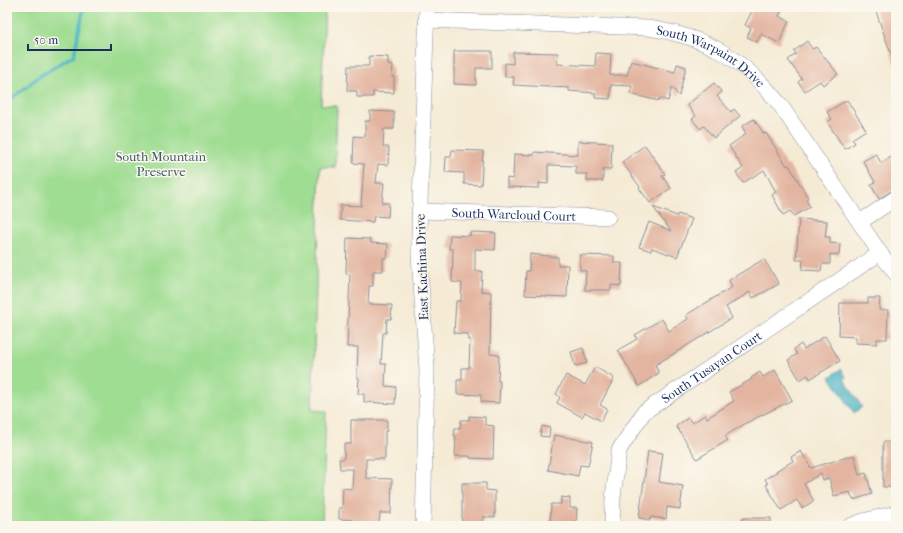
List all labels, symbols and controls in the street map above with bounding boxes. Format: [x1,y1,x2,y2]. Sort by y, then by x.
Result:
street label: South Warpaint Drive [655,22,769,91]
scale bar [28,26,111,52]
text: 50 m [34,33,58,47]
park label: South Mountain Preserve [116,149,207,179]
street label: South Warcloud Court [452,205,577,223]
street label: East Kachina Drive [413,213,431,321]
street label: South Tusayan Court [658,327,765,406]

